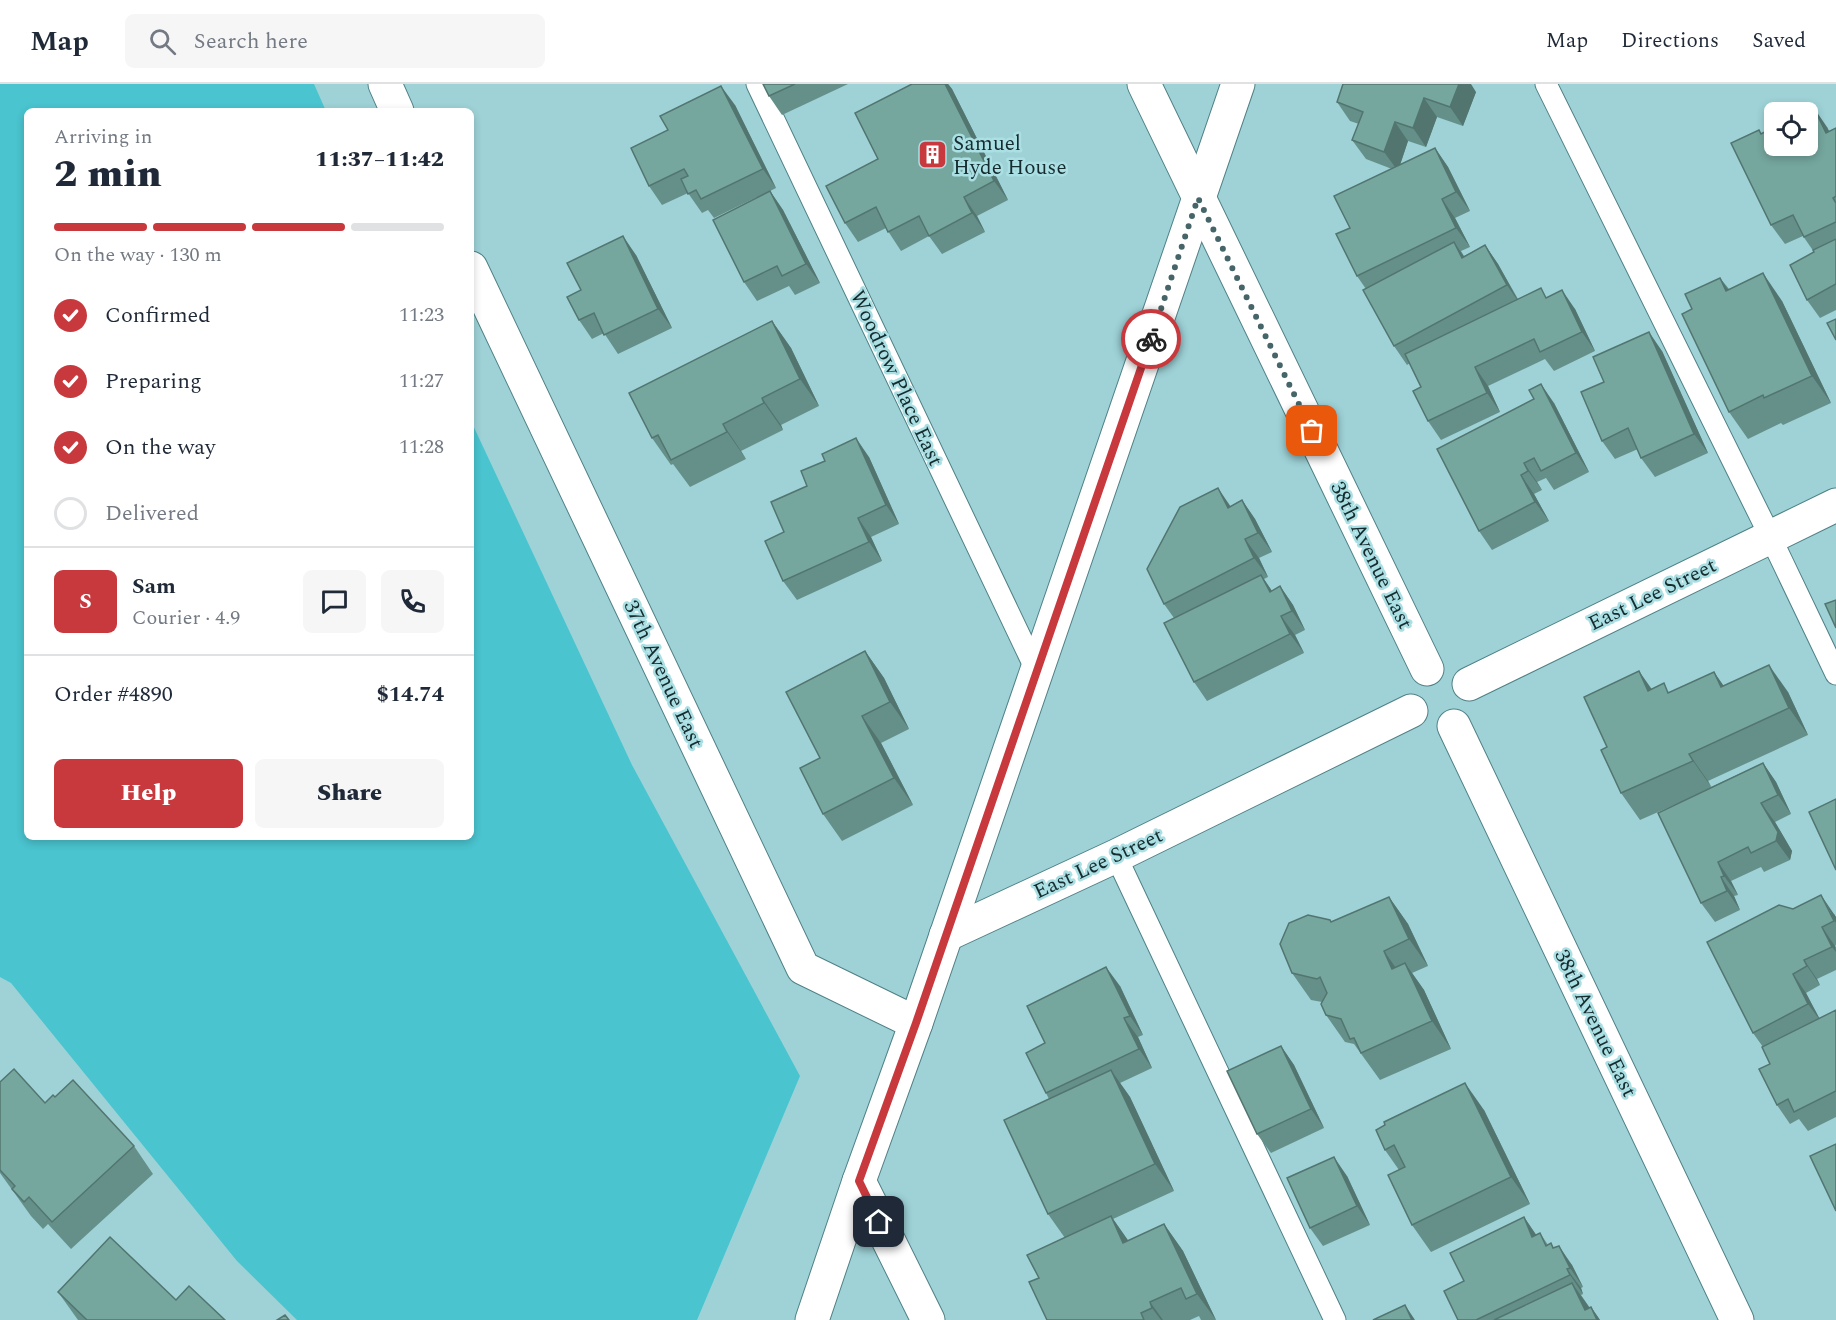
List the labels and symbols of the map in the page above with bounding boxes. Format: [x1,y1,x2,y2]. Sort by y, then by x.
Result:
place label: Samuel Hyde House [953,128,1067,184]
building icon: Samuel Hyde House [916,139,948,171]
street label: Woodrow Place East [841,285,951,472]
courier [1121,309,1181,369]
pin [1286,405,1337,456]
street label: 38th Avenue East [1321,476,1421,635]
street label: East Lee Street [1583,550,1722,640]
street label: 37th Avenue East [615,595,712,754]
street label: East Lee Street [1028,820,1168,908]
street label: 38th Avenue East [1545,944,1645,1103]
pin [853,1196,904,1247]

